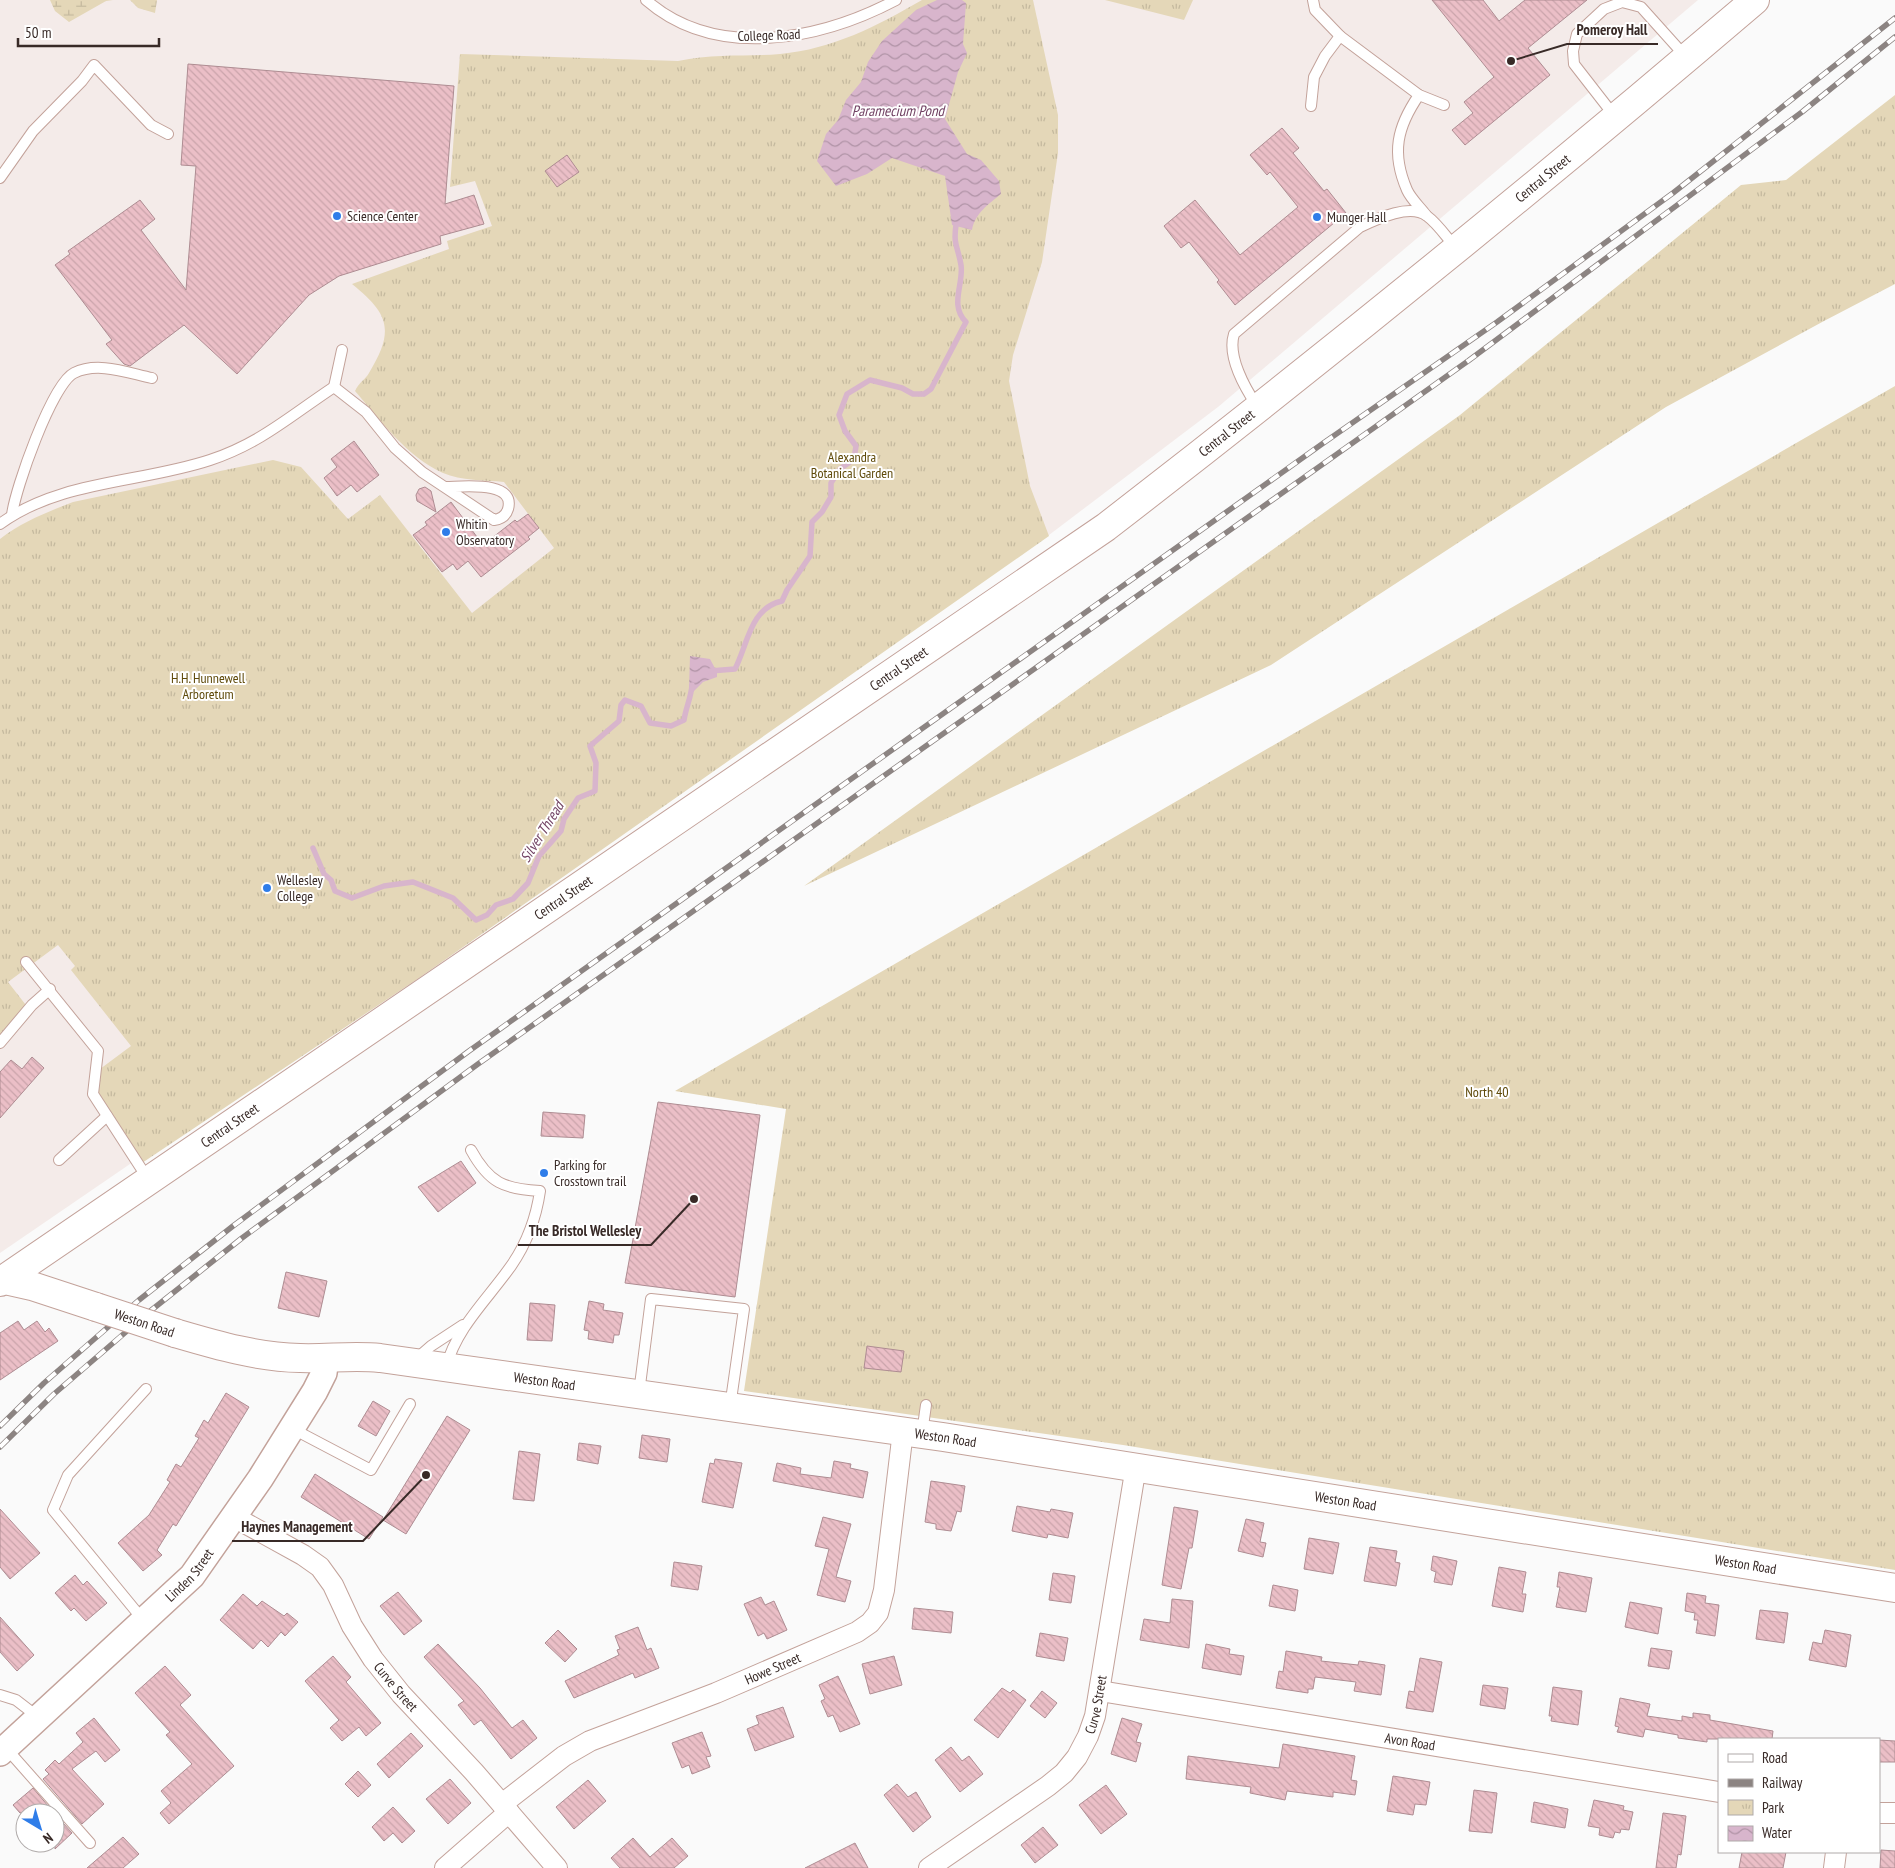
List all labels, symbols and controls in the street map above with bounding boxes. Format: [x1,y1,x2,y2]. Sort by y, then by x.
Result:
callout: Pomeroy Hall [1567,14,1658,44]
scale bar [18,15,159,47]
text: Pomeroy Hall [1577,20,1648,39]
text: 50 m [25,23,51,42]
street label: College Road [737,25,801,45]
water label: Paramecium Pond [852,101,947,120]
street label: Central Street [1511,150,1574,206]
place label: Science Center [347,207,418,225]
place label: Munger Hall [1327,208,1387,226]
marker: Science Center [331,210,343,222]
marker: Munger Hall [1311,211,1323,223]
street label: Central Street [1195,405,1258,461]
park label: Alexandra Botanical Garden [811,448,893,482]
place label: Whitin Observatory [456,515,515,549]
marker: Whitin Observatory [440,526,452,538]
street label: Central Street [866,642,931,695]
park label: H.H. Hunnewell Arboretum [171,669,246,703]
water label: Silver Thread [515,796,569,866]
place label: Wellesley College [277,871,324,905]
street label: Central Street [531,871,596,924]
marker: Wellesley College [261,882,273,894]
park label: North 40 [1465,1083,1509,1101]
street label: Central Street [197,1099,262,1151]
place label: Parking for Crosstown trail [554,1156,627,1190]
marker: Parking for Crosstown trail [538,1167,550,1179]
callout: The Bristol Wellesley [518,1215,651,1245]
text: The Bristol Wellesley [529,1221,642,1240]
street label: Weston Road [112,1305,177,1341]
street label: Weston Road [512,1368,577,1394]
street label: Weston Road [913,1424,978,1451]
street label: Weston Road [1313,1487,1378,1515]
callout: Haynes Management [232,1511,363,1541]
text: Haynes Management [241,1517,353,1536]
street label: Linden Street [161,1545,217,1605]
street label: Weston Road [1713,1551,1778,1578]
street label: Howe Street [742,1648,804,1689]
street label: Curve Street [370,1658,422,1715]
street label: Curve Street [1080,1674,1111,1736]
street label: Avon Road [1383,1729,1436,1755]
legend [1718,1738,1880,1853]
text: Road [1762,1748,1788,1767]
text: Railway [1762,1773,1803,1792]
text: Park [1762,1798,1784,1817]
north arrow [15,1803,65,1853]
text: Water [1762,1823,1793,1842]
text: N [39,1829,57,1848]

